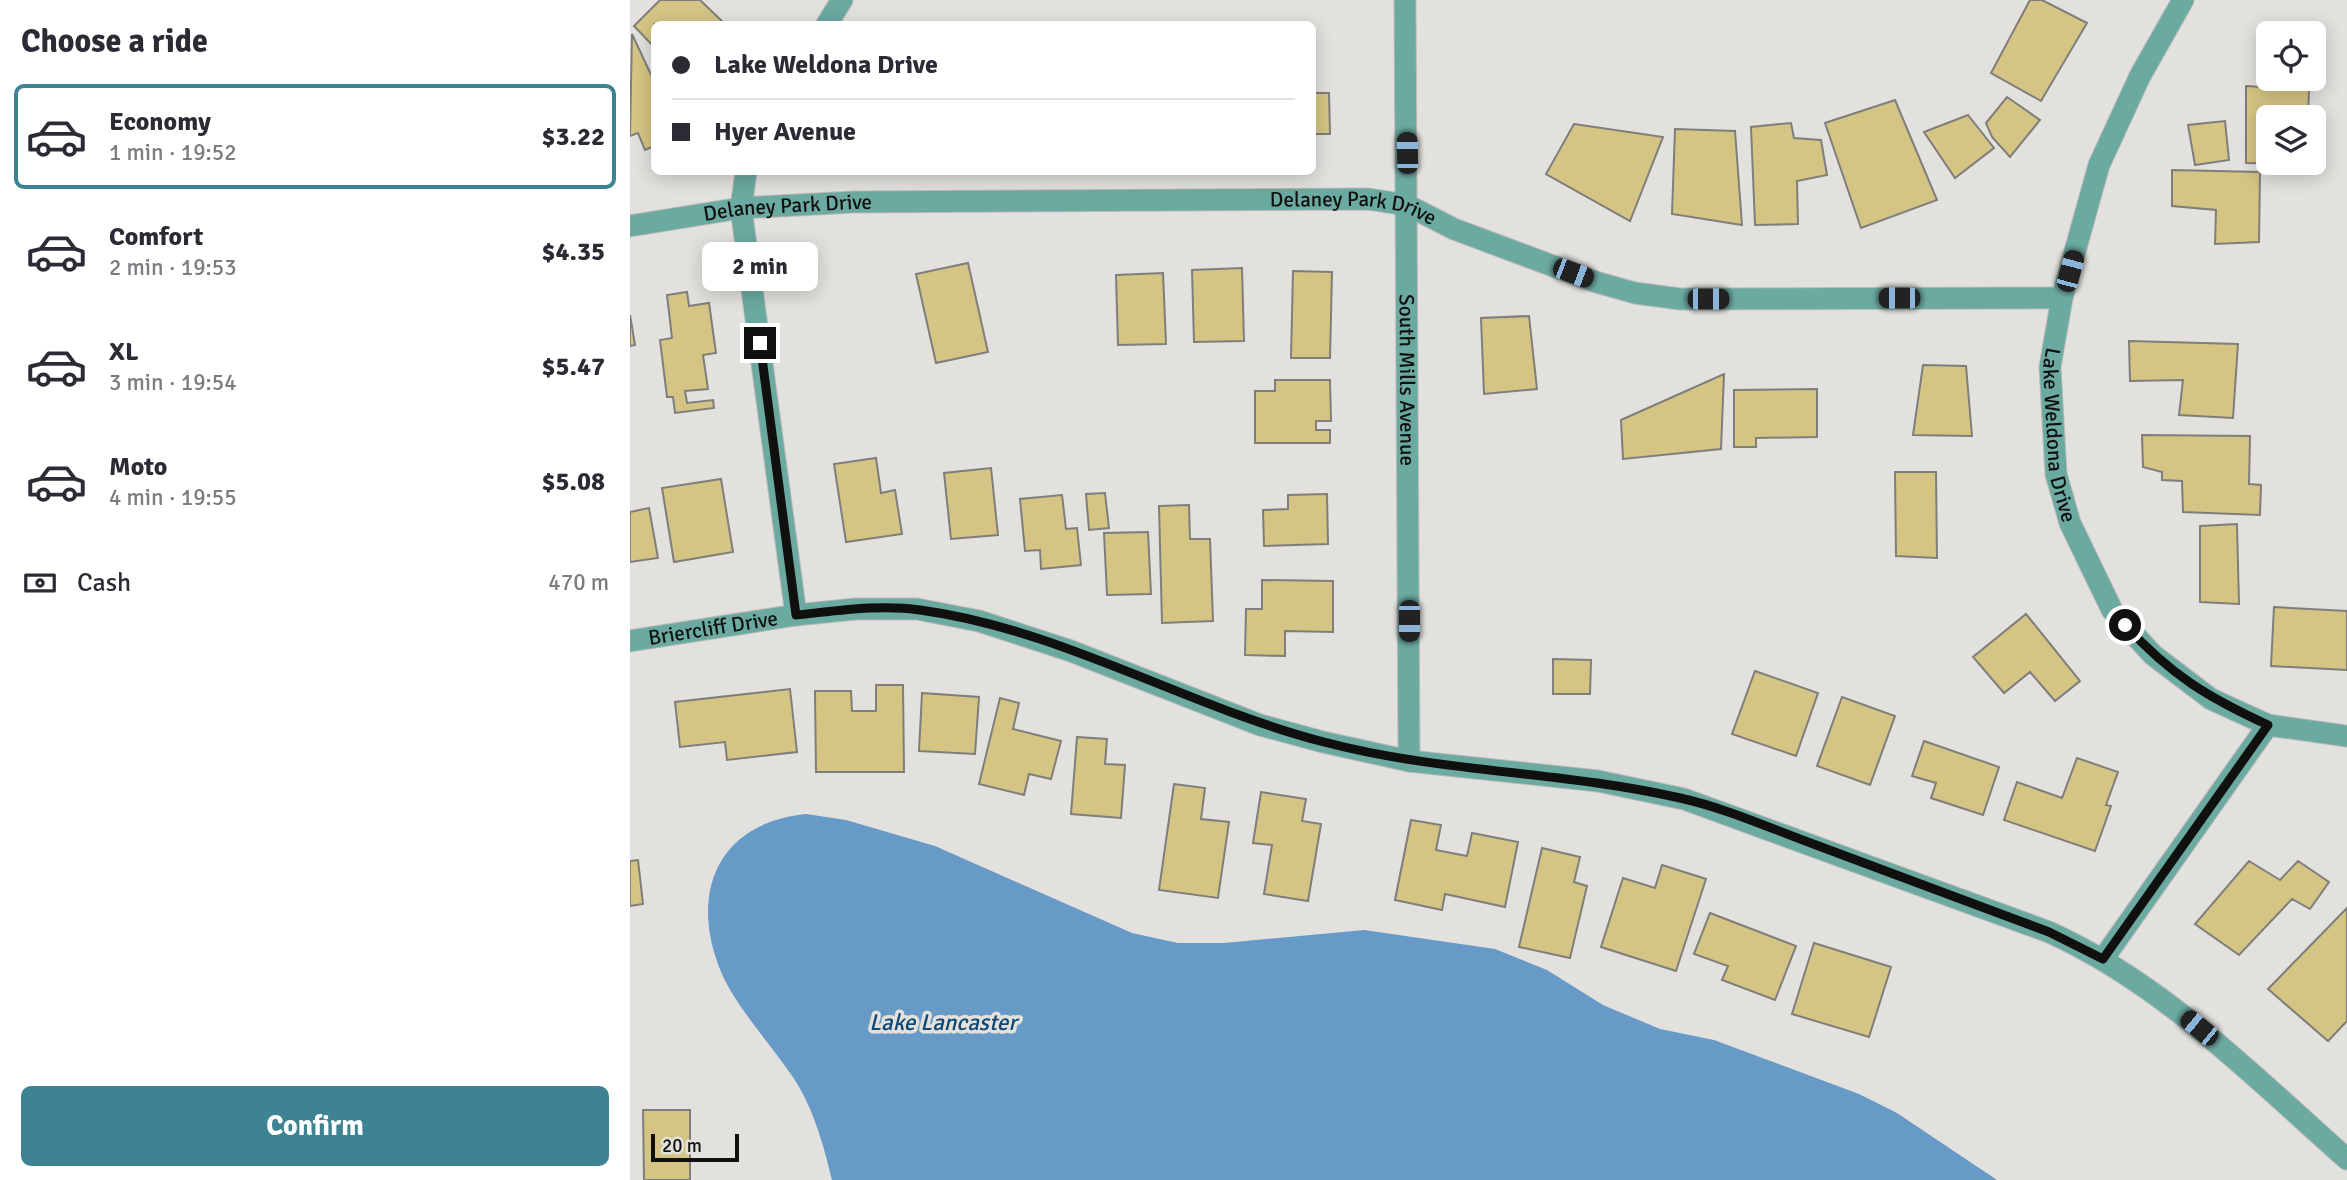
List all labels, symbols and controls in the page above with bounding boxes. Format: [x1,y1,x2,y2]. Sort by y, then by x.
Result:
map controls [2256,21,2326,175]
button: locate [2256,21,2326,91]
text: Choose a ride [21,22,208,61]
text: Lake Weldona Drive [714,49,938,81]
icon: car [25,105,88,168]
button: layers [2256,105,2326,175]
text: Economy [109,106,211,138]
text: Hyer Avenue [714,116,856,148]
text: $3.22 [541,121,605,153]
car [1397,132,1418,174]
text: 1 min · 19:52 [109,138,237,167]
street label: Delaney Park Drive [1270,186,1441,231]
street label: Delaney Park Drive [701,189,872,227]
icon: car [25,220,88,283]
text: Comfort [109,221,203,253]
text: $4.35 [541,236,605,268]
callout: 2 min [702,242,818,290]
car [2055,248,2086,294]
text: 2 min [732,252,788,281]
text: 2 min · 19:53 [109,253,237,282]
car [1550,256,1597,290]
car [1879,288,1921,309]
car [1688,289,1730,310]
street label: South Mills Avenue [1394,294,1420,466]
route end [744,327,776,359]
icon: car [25,335,88,398]
text: XL [109,336,139,368]
street label: Lake Weldona Drive [2037,346,2082,525]
text: $5.47 [541,351,605,383]
text: 3 min · 19:54 [109,368,237,397]
icon: car [25,450,88,513]
text: Moto [109,451,167,483]
text: $5.08 [541,466,605,498]
text: 4 min · 19:55 [109,483,237,512]
icon: cash [21,564,59,602]
text: Cash [77,567,131,599]
text: 470 m [548,568,609,597]
car [1399,600,1420,642]
street label: Briercliff Drive [646,605,780,651]
route start [2109,609,2141,641]
car [2177,1007,2222,1049]
water label: Lake Lancaster [869,1008,1020,1037]
button: Confirm [21,1086,609,1166]
scale bar [651,1131,738,1163]
text: 20 m [662,1134,702,1158]

